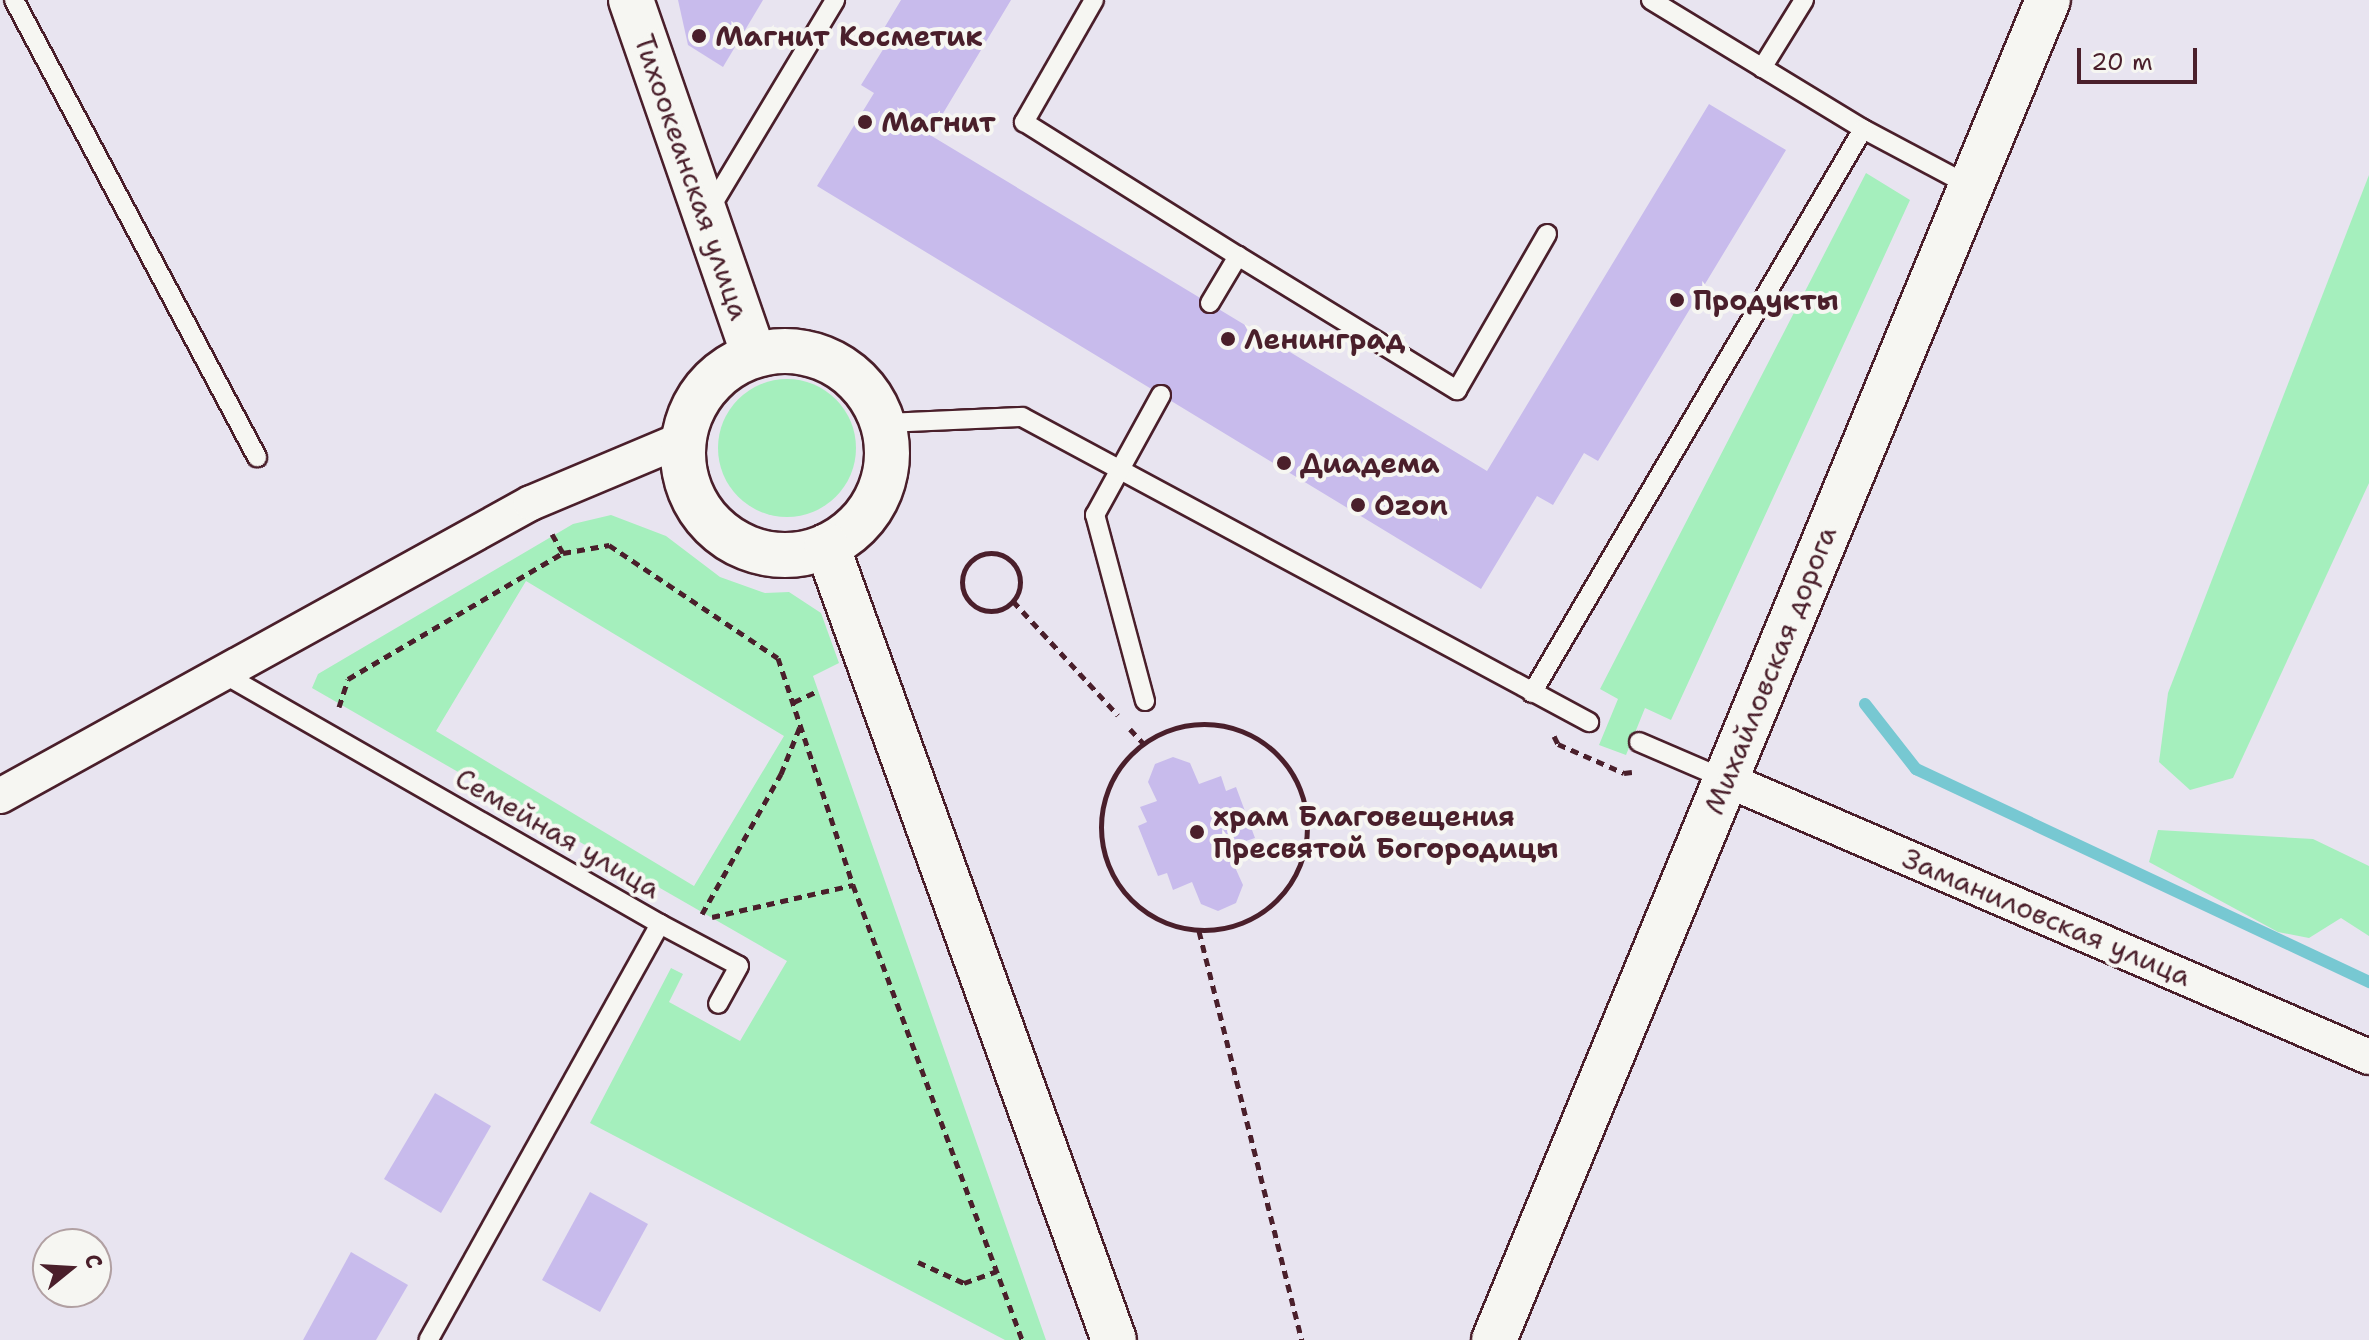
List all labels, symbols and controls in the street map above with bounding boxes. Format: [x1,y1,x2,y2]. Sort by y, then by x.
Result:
place label: Магнит Косметик [715,19,983,53]
marker: Магнит Косметик [690,27,708,45]
street label: Тихоокеанская улица [627,30,757,324]
scale bar [2081,32,2201,82]
text: 20 m [2091,46,2153,78]
place label: Магнит [881,105,995,139]
marker: Магнит [856,113,874,131]
place label: Продукты [1693,283,1839,317]
marker: Продукты [1668,291,1686,309]
place label: Ленинград [1244,322,1405,356]
marker: Ленинград [1219,330,1237,348]
place label: Диадема [1300,446,1440,480]
marker: Диадема [1275,454,1293,472]
place label: Ozon [1374,488,1448,522]
marker: Ozon [1349,496,1367,514]
street label: Михайловская дорога [1697,521,1843,819]
street label: Семейная улица [450,761,666,905]
place label: храм Благовещения Пресвятой Богородицы [1213,799,1558,865]
marker: храм Благовещения Пресвятой Богородицы [1188,823,1206,841]
street label: Заманиловская улица [1898,841,2196,993]
north arrow [32,1228,112,1308]
text: С [78,1250,109,1272]

